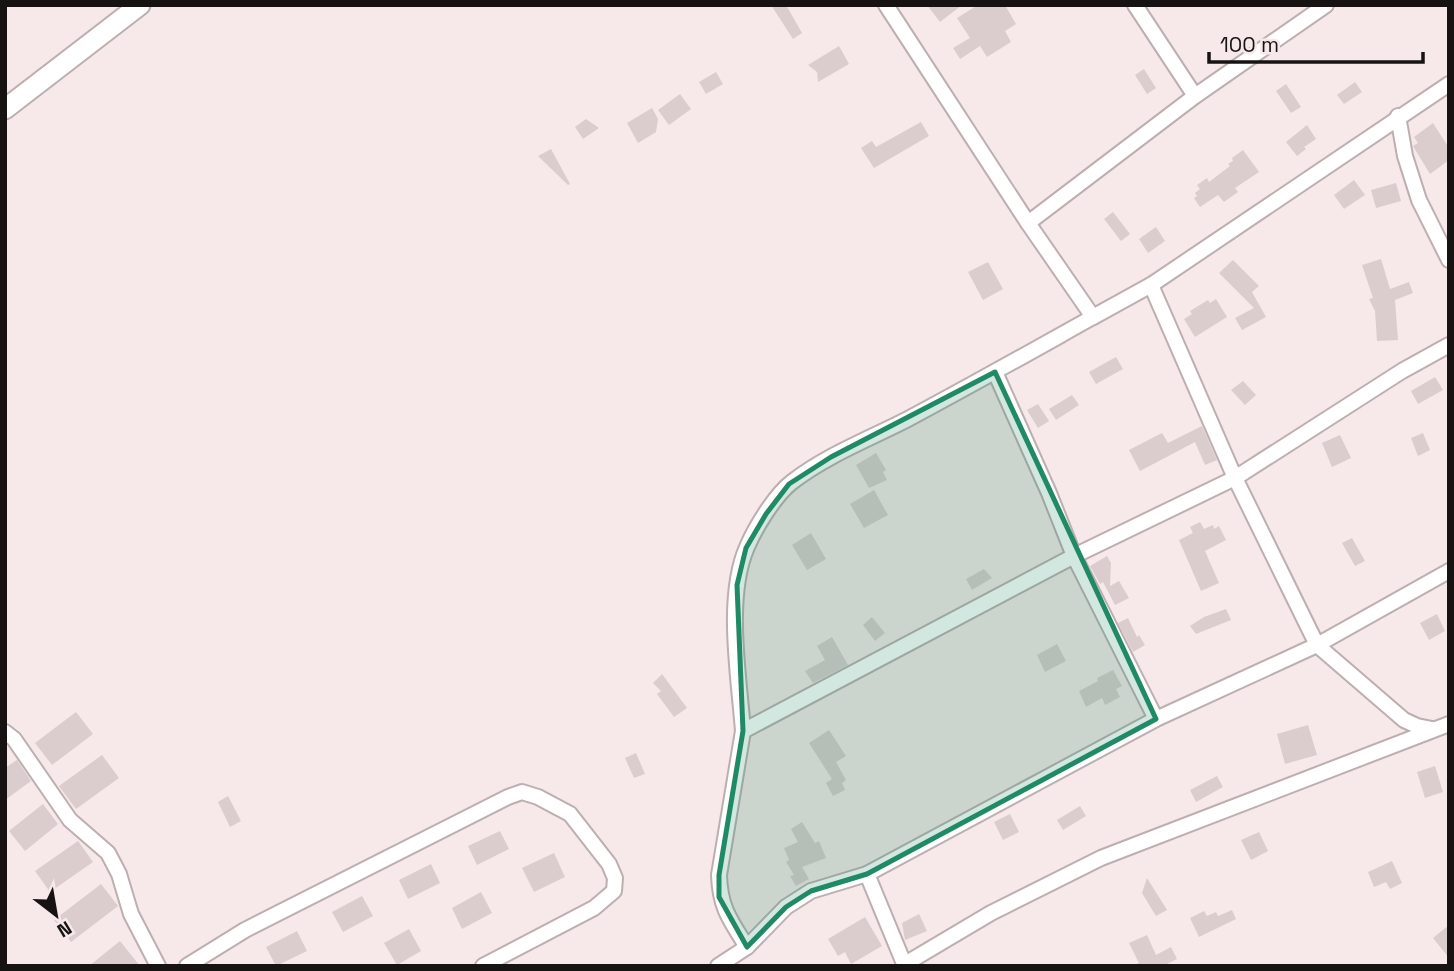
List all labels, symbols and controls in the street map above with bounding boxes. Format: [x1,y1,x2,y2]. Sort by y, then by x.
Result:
scale bar [1209,21,1422,65]
text: 100 m [1220,31,1279,58]
north arrow [21,880,91,950]
text: N [53,915,76,943]

